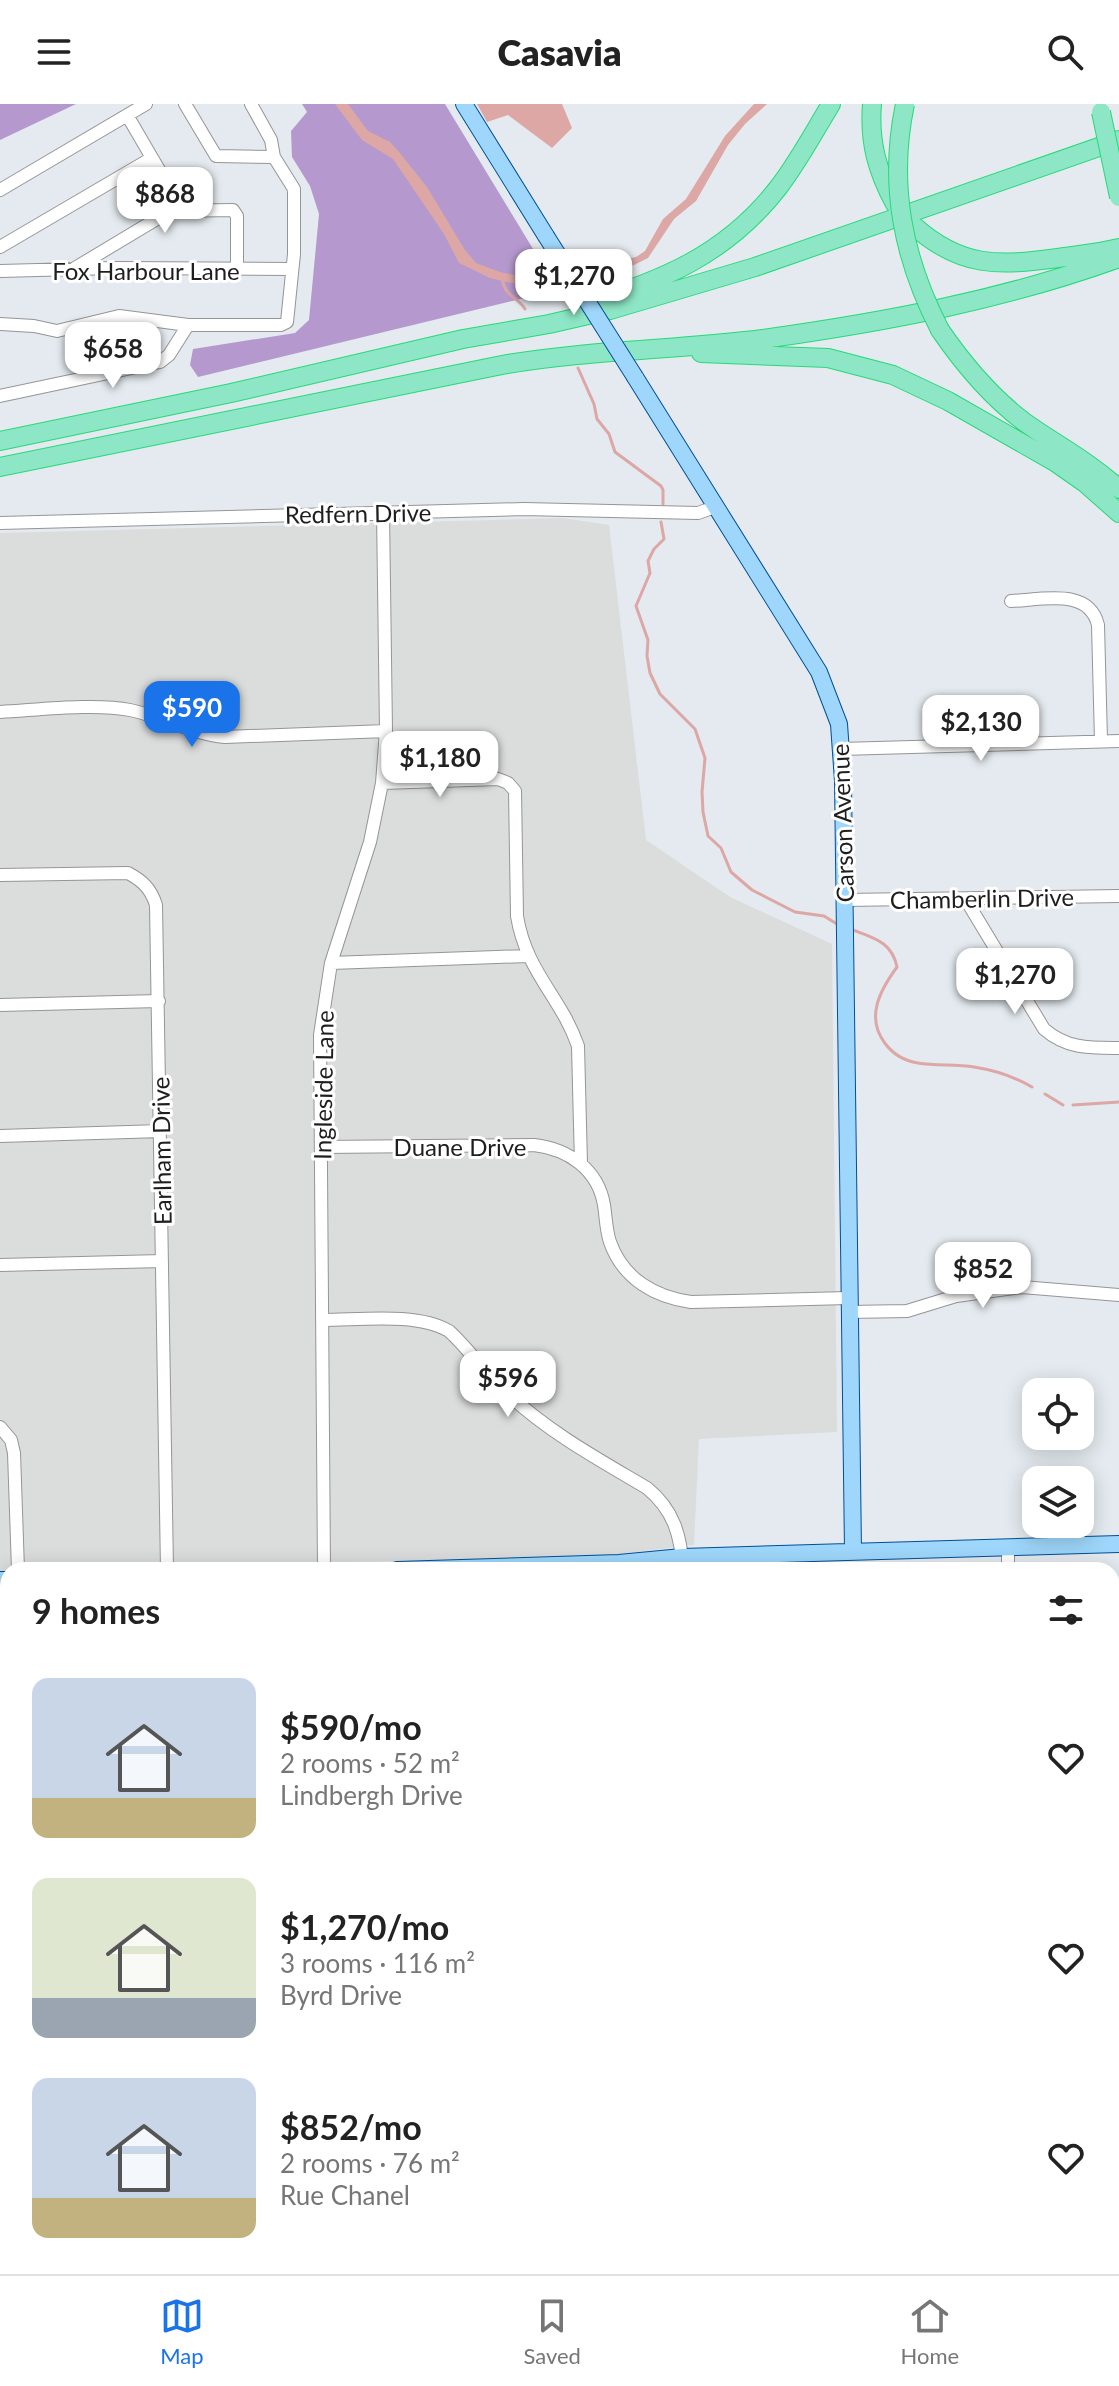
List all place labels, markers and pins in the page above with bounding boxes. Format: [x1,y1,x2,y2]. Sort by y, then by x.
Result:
pin: $868 [118,167,212,235]
pin: $1,270 [509,249,639,317]
pin: $658 [66,322,160,390]
pin: $590 [145,681,239,749]
pin: $2,130 [916,695,1046,763]
pin: $1,180 [375,731,505,799]
pin: $1,270 [950,948,1080,1016]
pin: $852 [936,1242,1030,1310]
pin: $596 [461,1351,555,1419]

